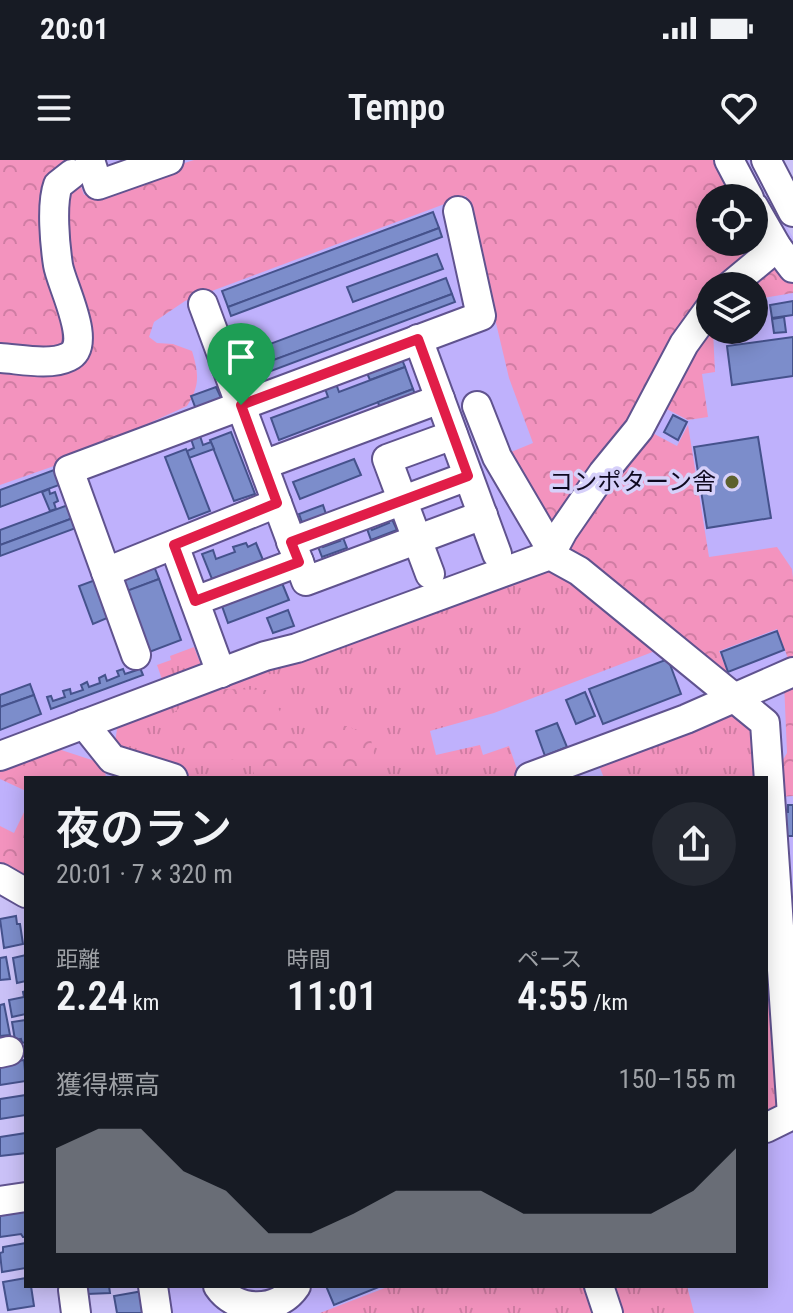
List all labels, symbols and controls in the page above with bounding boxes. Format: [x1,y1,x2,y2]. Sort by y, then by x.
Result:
text: 20:01 [40,11,109,46]
icon: menu [32,86,76,130]
icon: heart [717,86,761,130]
text: Tempo [348,87,445,129]
map controls [696,184,768,344]
button: locate [696,184,768,256]
button: layers [696,272,768,344]
pin [207,323,275,405]
icon: arrive [219,335,263,379]
place label: コンポターン舎 [549,468,716,496]
marker: コンポターン舎 [723,473,741,491]
button: share [652,802,736,886]
text: 夜のラン [56,803,232,855]
text: 20:01 · 7 × 320 m [56,859,233,889]
text: 距離 [56,947,100,972]
text: 時間 [287,947,331,972]
text: ペース [517,947,582,972]
text: 2.24 [56,973,128,1020]
text: 11:01 [287,973,378,1020]
text: 4:55 [517,973,588,1020]
text: km [128,990,159,1015]
text: /km [588,990,628,1015]
text: 150–155 m [619,1064,736,1094]
text: 獲得標高 [56,1070,160,1100]

